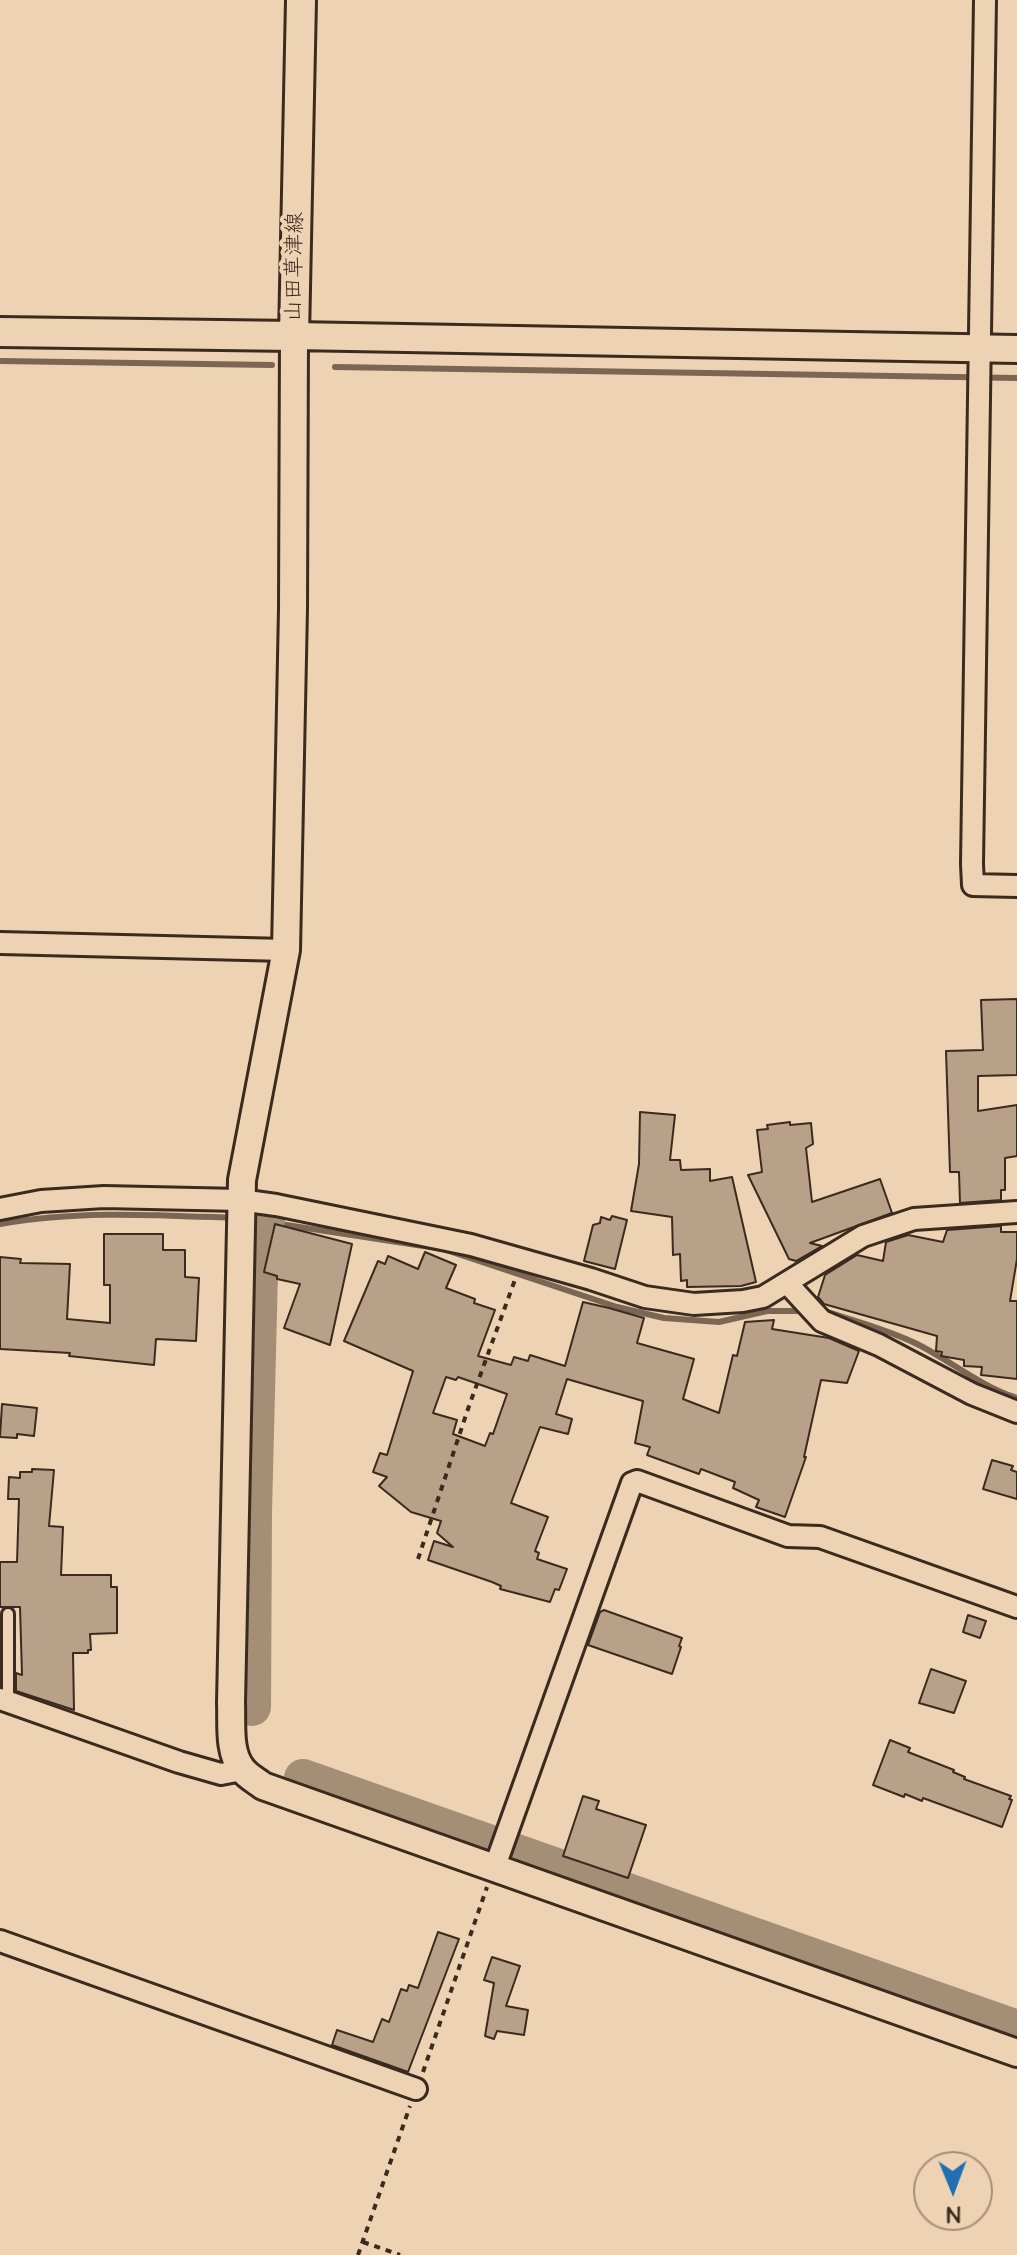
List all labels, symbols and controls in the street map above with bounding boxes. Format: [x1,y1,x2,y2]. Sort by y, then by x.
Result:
street label: 山田草津線 [282,212,310,322]
north arrow [913,2151,993,2231]
text: N [946,2198,961,2229]

